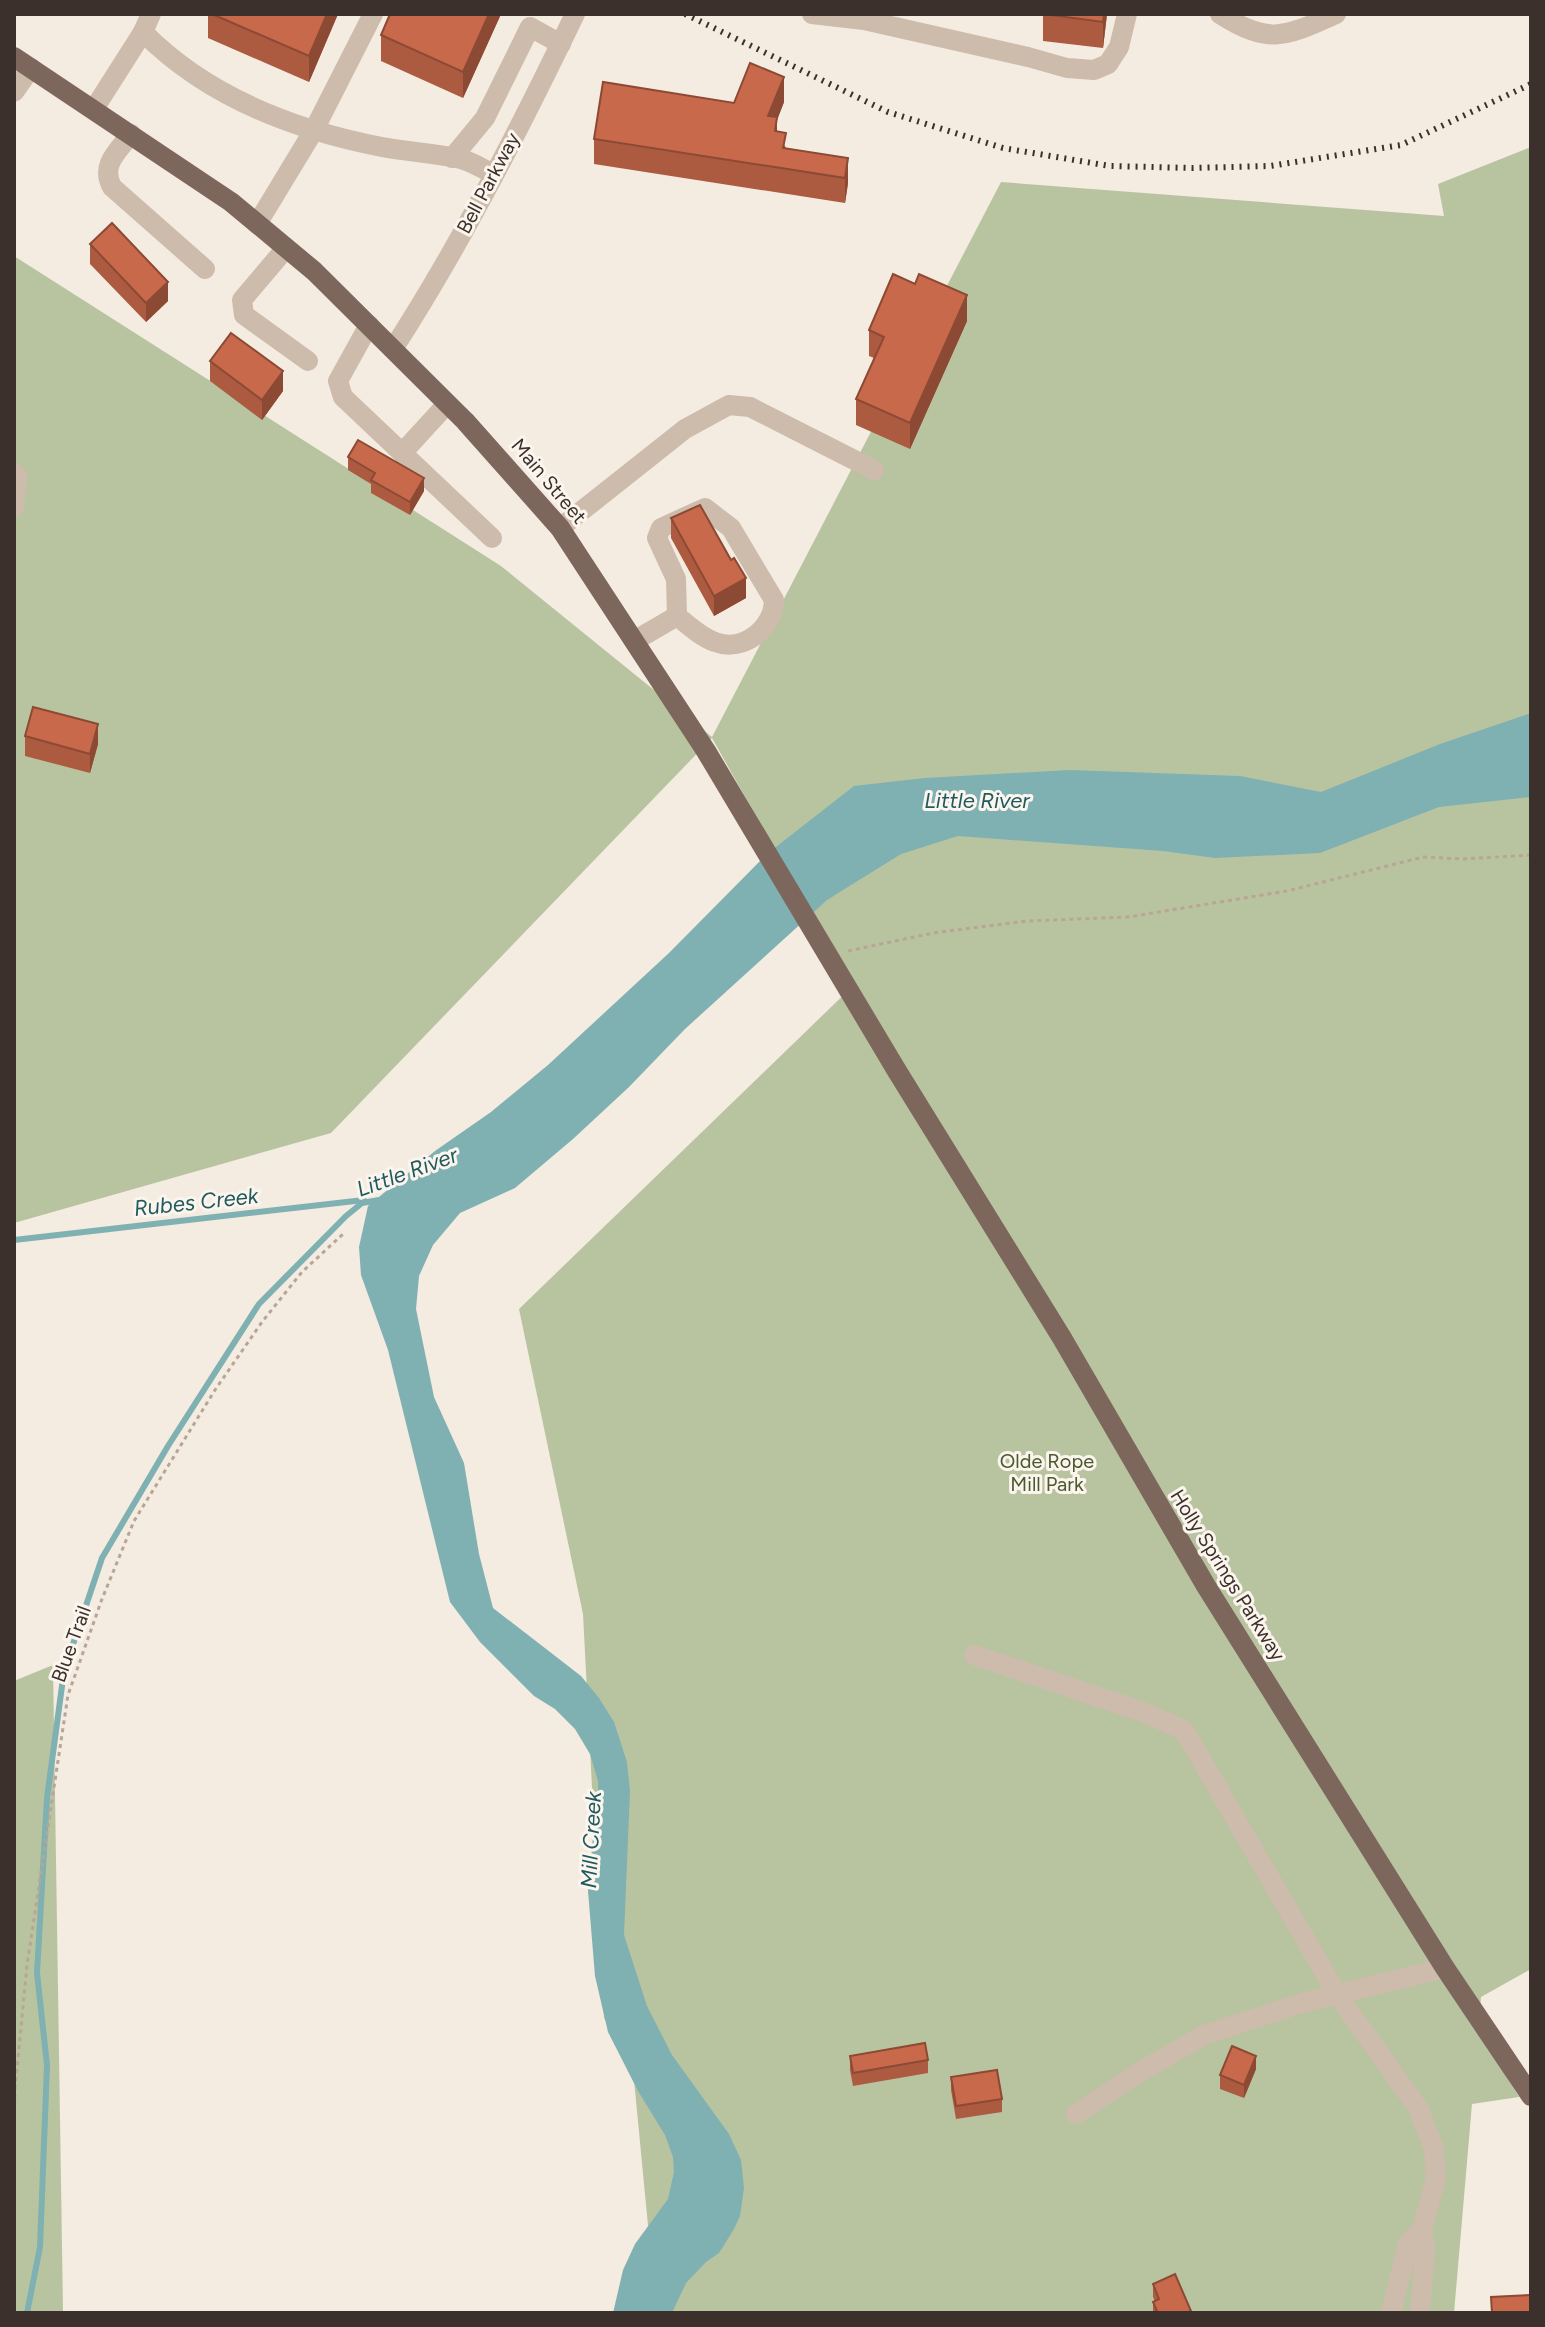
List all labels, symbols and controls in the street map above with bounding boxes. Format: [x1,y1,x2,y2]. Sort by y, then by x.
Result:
street label: Bell Parkway [451,128,525,238]
street label: Main Street [506,434,592,528]
water label: Little River [924,787,1031,814]
water label: Little River [353,1141,463,1203]
water label: Rubes Creek [132,1182,261,1222]
park label: Olde Rope Mill Park [1000,1449,1094,1496]
street label: Holly Springs Parkway [1165,1485,1291,1666]
street label: Blue Trail [46,1602,96,1686]
water label: Mill Creek [575,1790,607,1889]

